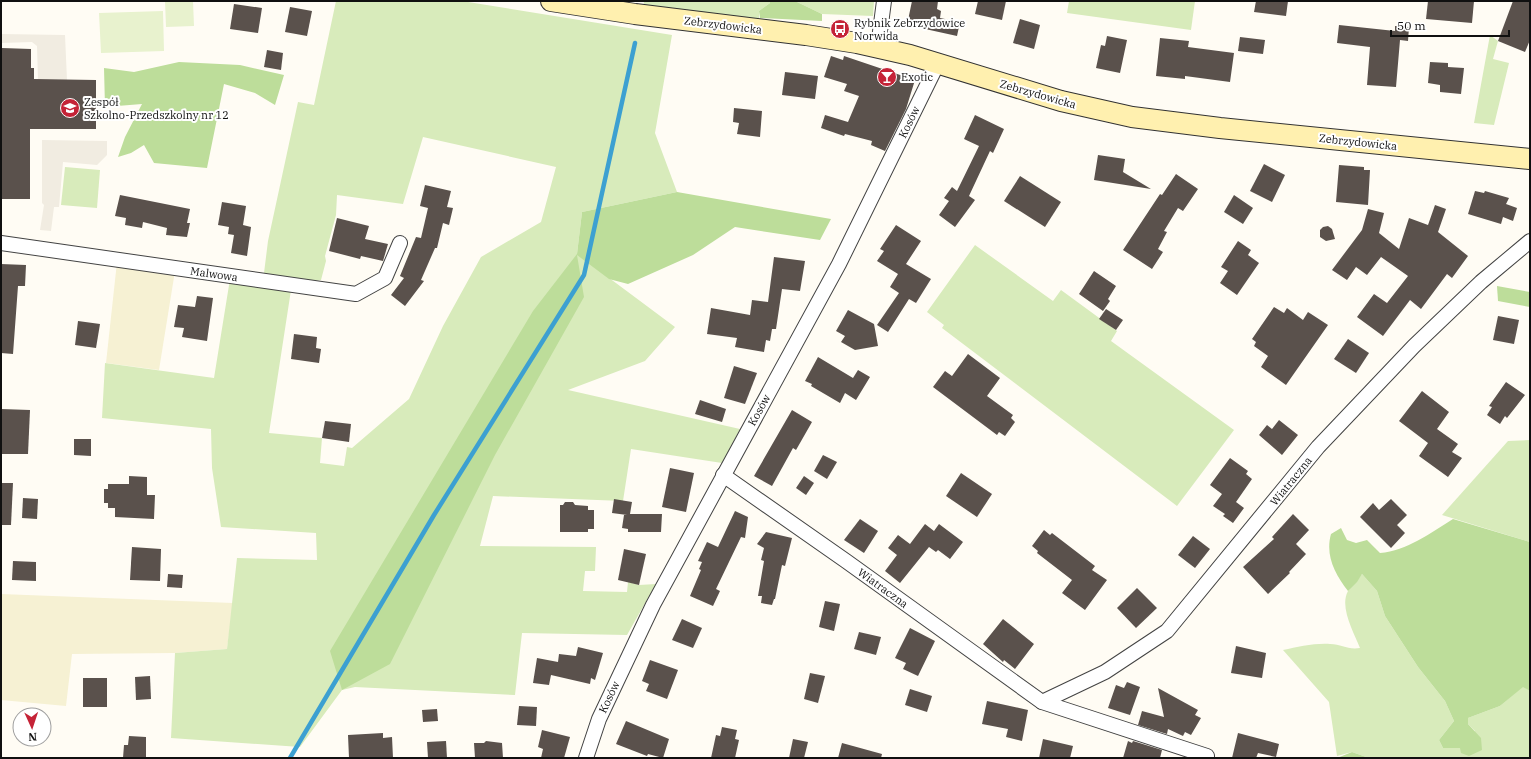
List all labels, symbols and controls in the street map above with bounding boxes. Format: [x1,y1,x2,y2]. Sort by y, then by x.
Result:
scale bar [1391,12,1509,38]
street label: Zebrzydowicka [683,13,763,37]
place label: Rybnik Zebrzydowice Norwida [854,16,965,43]
bus stop icon: Rybnik Zebrzydowice Norwida [829,18,851,40]
text: 50 m [1397,18,1426,33]
bar icon: Exotic [876,66,898,88]
place label: Exotic [901,70,934,84]
street label: Zebrzydowicka [998,76,1078,112]
place label: Zespół Szkolno-Przedszkolny nr 12 [84,95,229,122]
school or university icon: Zespół Szkolno-Przedszkolny nr 12 [59,97,81,119]
street label: Kosów [895,103,923,140]
street label: Zebrzydowicka [1318,131,1398,153]
street label: Malwowa [189,264,239,284]
street label: Kosów [745,391,774,428]
street label: Wiatraczna [1267,454,1315,508]
street label: Wiatraczna [855,565,911,611]
street label: Kosów [596,678,623,715]
north arrow [12,707,52,747]
text: N [28,730,37,744]

